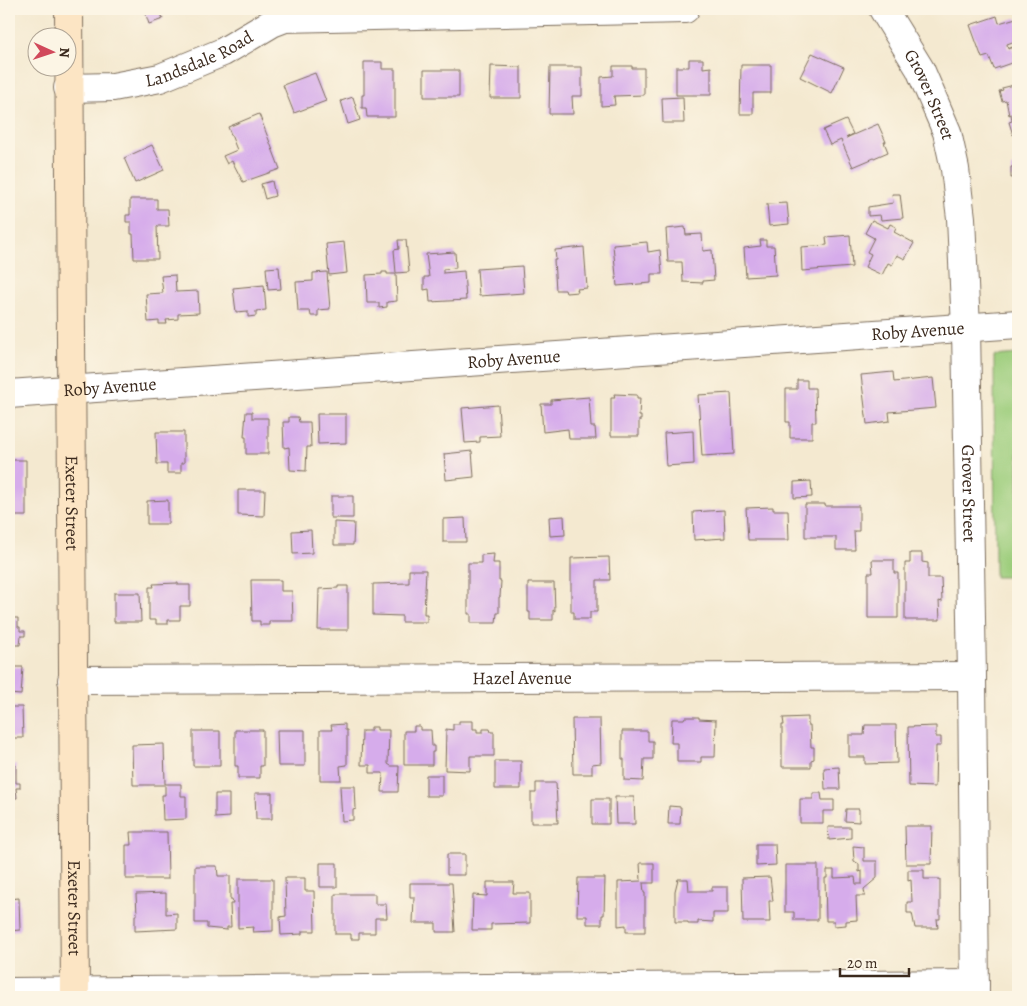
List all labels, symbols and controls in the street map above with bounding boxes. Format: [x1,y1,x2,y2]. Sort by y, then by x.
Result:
street label: Landsdale Road [143,25,258,93]
north arrow [28,28,78,78]
street label: Grover Street [899,45,960,142]
text: N [55,47,74,58]
street label: Roby Avenue [870,316,965,346]
street label: Roby Avenue [466,344,561,374]
street label: Roby Avenue [62,372,157,402]
street label: Grover Street [956,445,982,543]
street label: Exeter Street [60,455,84,551]
street label: Hazel Avenue [472,666,572,690]
street label: Exeter Street [62,860,87,956]
scale bar [840,946,908,978]
text: 20 m [847,953,878,973]

